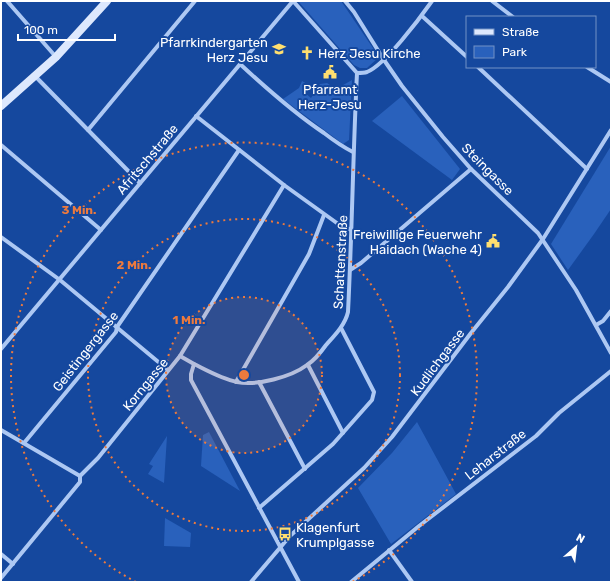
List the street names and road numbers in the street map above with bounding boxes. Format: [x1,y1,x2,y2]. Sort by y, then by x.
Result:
street label: Afritschstraße [114,121,181,197]
street label: Steingasse [458,140,517,199]
street label: Schattenstraße [331,215,350,309]
street label: Geistingergasse [50,308,122,395]
street label: Kudlichgasse [407,326,468,399]
street label: Korngasse [120,355,172,414]
street label: Leharstraße [462,426,529,483]

